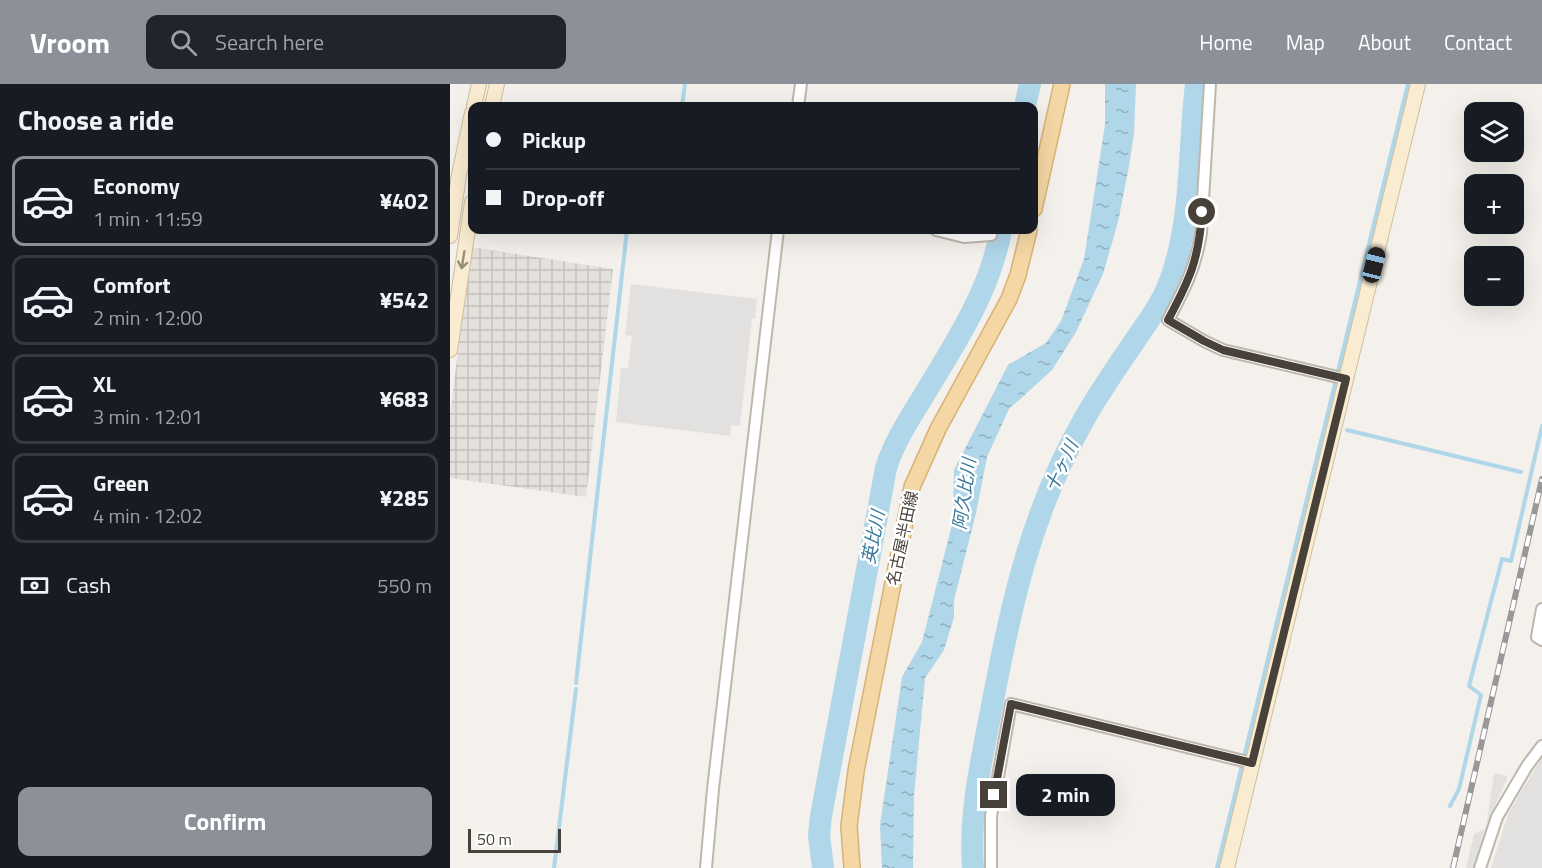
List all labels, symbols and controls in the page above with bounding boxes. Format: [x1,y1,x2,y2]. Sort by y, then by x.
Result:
search box [146,15,566,69]
text: Vroom [30,21,110,64]
text: Search here [215,25,324,59]
icon: search [167,26,200,59]
text: Home [1199,26,1253,58]
text: Map [1286,26,1325,58]
text: About [1358,26,1411,58]
text: Contact [1444,26,1512,58]
text: Choose a ride [18,99,174,140]
map controls [1464,102,1524,306]
button: layers [1464,102,1524,162]
text: Pickup [522,123,586,157]
text: Economy [93,169,180,203]
icon: car [21,174,75,228]
button: + [1464,174,1524,234]
text: Drop-off [522,181,604,215]
text: ¥402 [380,184,429,218]
route start [1188,198,1215,225]
text: 1 min · 11:59 [93,203,203,234]
car [1361,245,1387,285]
button: − [1464,246,1524,306]
one-way arrow [458,250,469,269]
text: Comfort [93,268,171,302]
icon: car [21,273,75,327]
text: ¥542 [380,283,429,317]
text: 2 min · 12:00 [93,302,203,333]
text: XL [93,367,116,401]
icon: car [21,372,75,426]
text: ¥683 [380,382,429,416]
text: 3 min · 12:01 [93,401,203,432]
water label: 十ヶ川 [1037,434,1085,496]
water label: 阿久比川 [946,454,983,532]
text: Green [93,466,149,500]
icon: car [21,471,75,525]
text: ¥285 [380,481,429,515]
street label: 名古屋半田線 [880,489,924,587]
text: 4 min · 12:02 [93,500,203,531]
water label: 英比川 [855,506,892,566]
text: Cash [66,568,111,602]
icon: cash [18,569,51,602]
text: 550 m [377,570,432,601]
callout: 2 min [1015,774,1114,816]
text: 2 min [1041,779,1090,810]
route end [980,781,1007,808]
button: Confirm [18,787,432,856]
scale bar [468,826,561,854]
text: 50 m [477,827,512,851]

